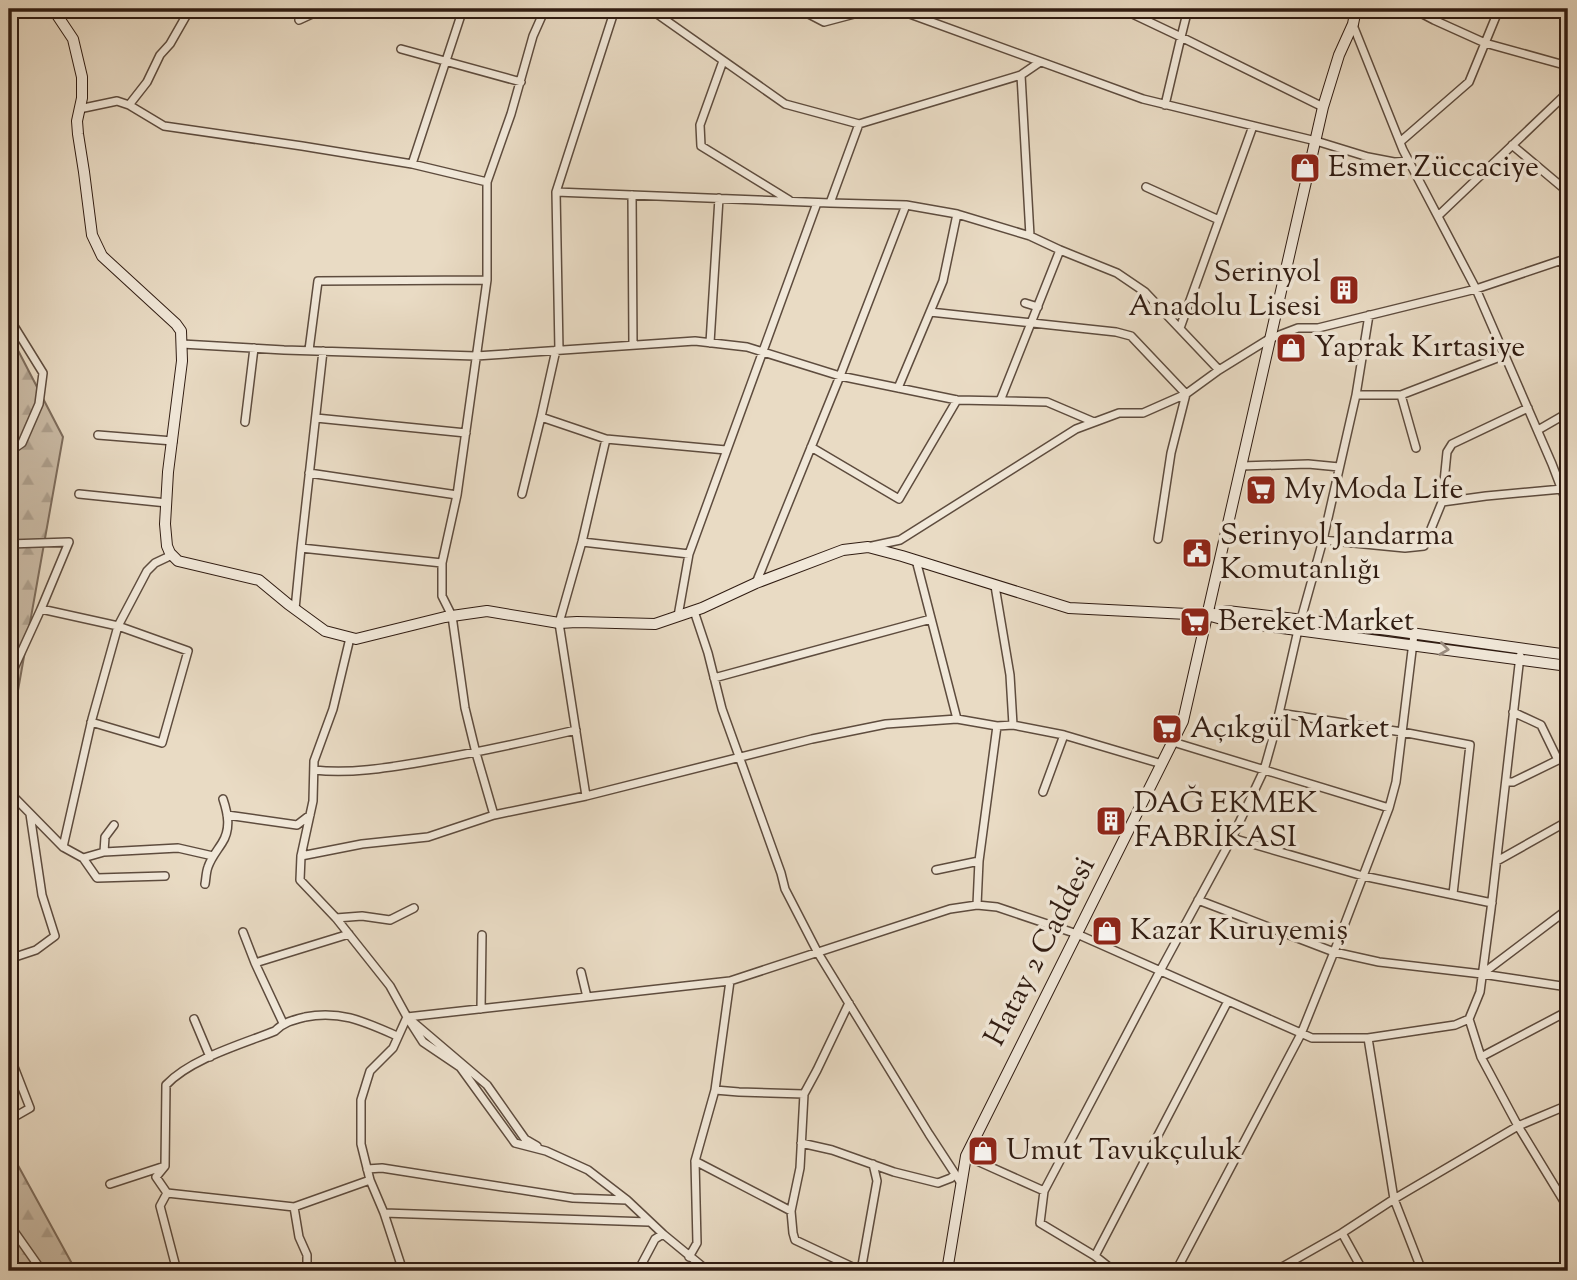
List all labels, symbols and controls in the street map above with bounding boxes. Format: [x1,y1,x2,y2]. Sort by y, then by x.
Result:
place label: Esmer Züccaciye [1328,147,1539,190]
shop icon: Esmer Züccaciye [1288,151,1322,185]
place label: Serinyol Anadolu Lisesi [1128,252,1321,329]
building icon: Serinyol Anadolu Lisesi [1327,273,1361,307]
place label: Yaprak Kırtasiye [1314,327,1525,370]
shop icon: Yaprak Kırtasiye [1274,331,1308,365]
place label: My Moda Life [1284,469,1464,512]
supermarket icon: My Moda Life [1244,473,1278,507]
place label: Serinyol Jandarma Komutanlığı [1220,515,1454,592]
public building icon: Serinyol Jandarma Komutanlığı [1180,536,1214,570]
place label: Bereket Market [1218,601,1414,644]
supermarket icon: Bereket Market [1178,605,1212,639]
one-way arrow [1439,642,1450,657]
place label: Açıkgül Market [1190,708,1389,751]
supermarket icon: Açıkgül Market [1150,712,1184,746]
place label: DAĞ EKMEK FABRİKASI [1134,783,1318,860]
building icon: DAĞ EKMEK FABRİKASI [1094,804,1128,838]
street label: Hatay 2 Caddesi [975,850,1107,1054]
place label: Kazar Kuruyemiş [1130,910,1348,953]
shop icon: Kazar Kuruyemiş [1090,914,1124,948]
place label: Umut Tavukçuluk [1006,1130,1242,1173]
shop icon: Umut Tavukçuluk [966,1134,1000,1168]

